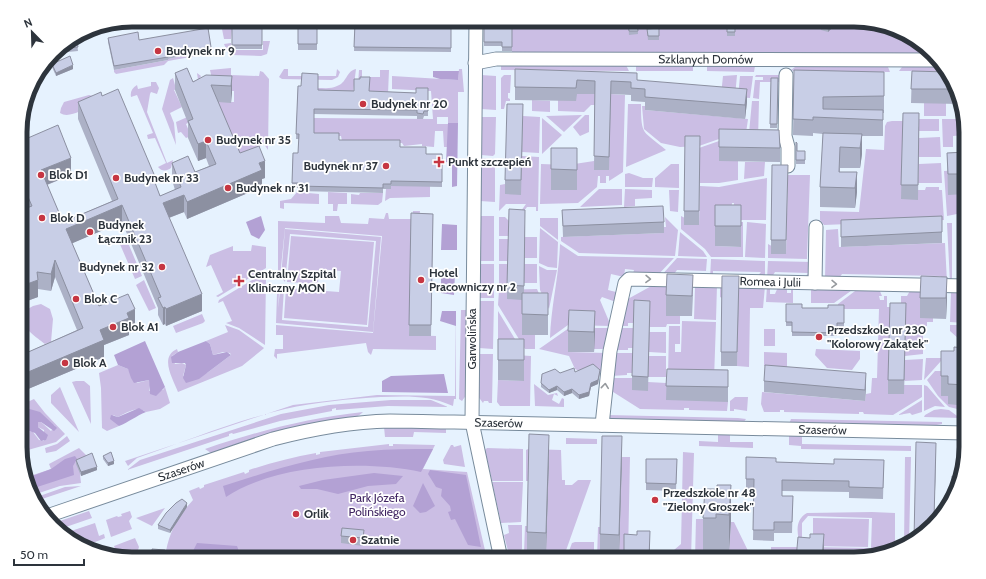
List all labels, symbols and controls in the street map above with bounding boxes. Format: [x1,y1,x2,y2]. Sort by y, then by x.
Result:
north arrow [12,12,52,52]
text: N [22,15,34,31]
place label: Budynek nr 9 [166,43,235,58]
marker: Budynek nr 9 [153,46,163,56]
street label: Szklanych Domów [658,51,753,67]
place label: Budynek nr 20 [371,96,448,111]
marker: Budynek nr 20 [358,99,368,109]
place label: Budynek nr 35 [216,132,291,147]
marker: Budynek nr 35 [203,135,213,145]
place label: Punkt szczepień [448,154,531,169]
marker: Punkt szczepień [433,156,445,168]
place label: Budynek nr 37 [303,158,379,173]
marker: Budynek nr 37 [381,161,391,171]
place label: Blok D1 [49,167,88,182]
marker: Blok D1 [36,170,46,180]
place label: Budynek nr 33 [124,170,199,185]
marker: Budynek nr 33 [111,173,121,183]
place label: Budynek nr 31 [236,180,309,195]
marker: Budynek nr 31 [223,183,233,193]
place label: Blok D [50,210,85,225]
marker: Blok D [37,213,47,223]
place label: Budynek Łącznik 23 [98,217,152,246]
marker: Budynek Łącznik 23 [85,227,95,237]
place label: Budynek nr 32 [79,259,154,274]
marker: Budynek nr 32 [157,262,167,272]
place label: Hotel Pracowniczy nr 2 [429,265,516,294]
place label: Centralny Szpital Kliniczny MON [248,266,336,295]
street label: Romea i Julii [740,273,801,290]
marker: Centralny Szpital Kliniczny MON [233,275,245,287]
marker: Hotel Pracowniczy nr 2 [416,275,426,285]
one-way arrow [645,275,651,283]
one-way arrow [831,279,837,288]
place label: Blok C [84,291,117,306]
marker: Blok C [71,294,81,304]
street label: Garwolińska [464,308,479,370]
place label: Blok A1 [121,319,159,334]
marker: Blok A1 [108,322,118,332]
place label: Przedszkole nr 230 "Kolorowy Zakątek" [827,322,928,351]
marker: Przedszkole nr 230 "Kolorowy Zakątek" [814,332,824,342]
place label: Blok A [73,355,107,370]
marker: Blok A [60,358,70,368]
one-way arrow [600,383,609,389]
street label: Szaserów [474,414,523,430]
street label: Szaserów [798,421,847,437]
street label: Szaserów [156,455,207,485]
place label: Przedszkole nr 48 "Zielony Groszek" [663,485,756,514]
park label: Park Józefa Polińskiego [348,490,406,519]
marker: Przedszkole nr 48 "Zielony Groszek" [650,495,660,505]
place label: Orlik [304,506,329,521]
marker: Orlik [291,509,301,519]
place label: Szatnie [361,532,399,547]
marker: Szatnie [348,535,358,545]
scale bar [14,541,84,567]
text: 50 m [20,547,48,562]

